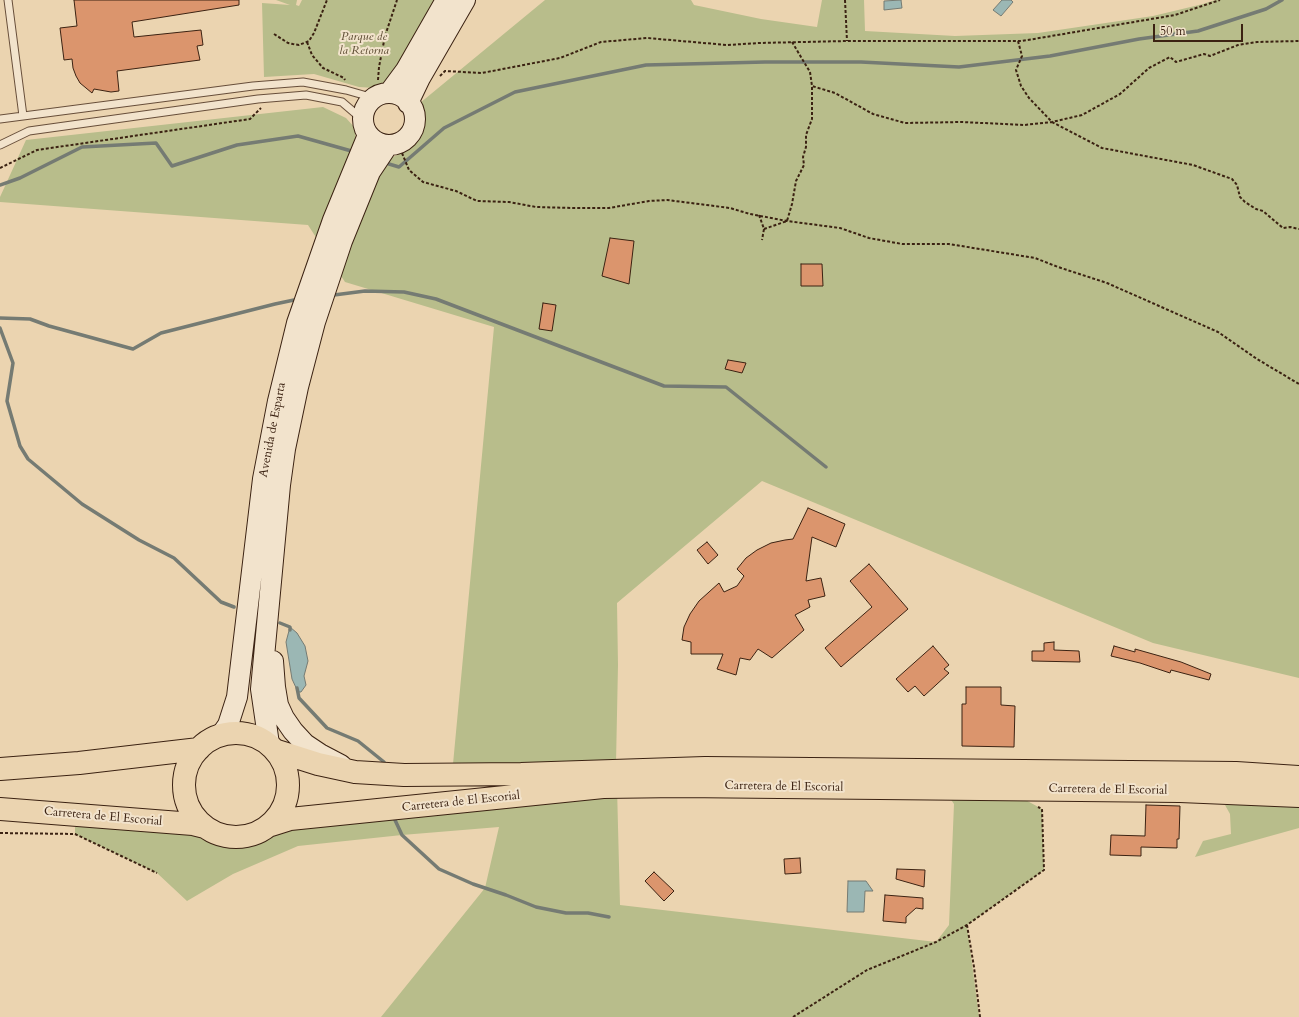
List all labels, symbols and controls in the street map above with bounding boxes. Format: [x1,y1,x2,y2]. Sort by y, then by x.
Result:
scale bar [1155,16,1245,42]
text: 50 m [1160,23,1186,39]
park label: Parque de la Retorna [339,30,389,58]
street label: Avenida de Esparta [257,381,289,479]
street label: Carretera de El Escorial [725,779,843,795]
street label: Carretera de El Escorial [1049,782,1167,798]
street label: Carretera de El Escorial [401,789,521,815]
street label: Carretera de El Escorial [43,805,163,829]

